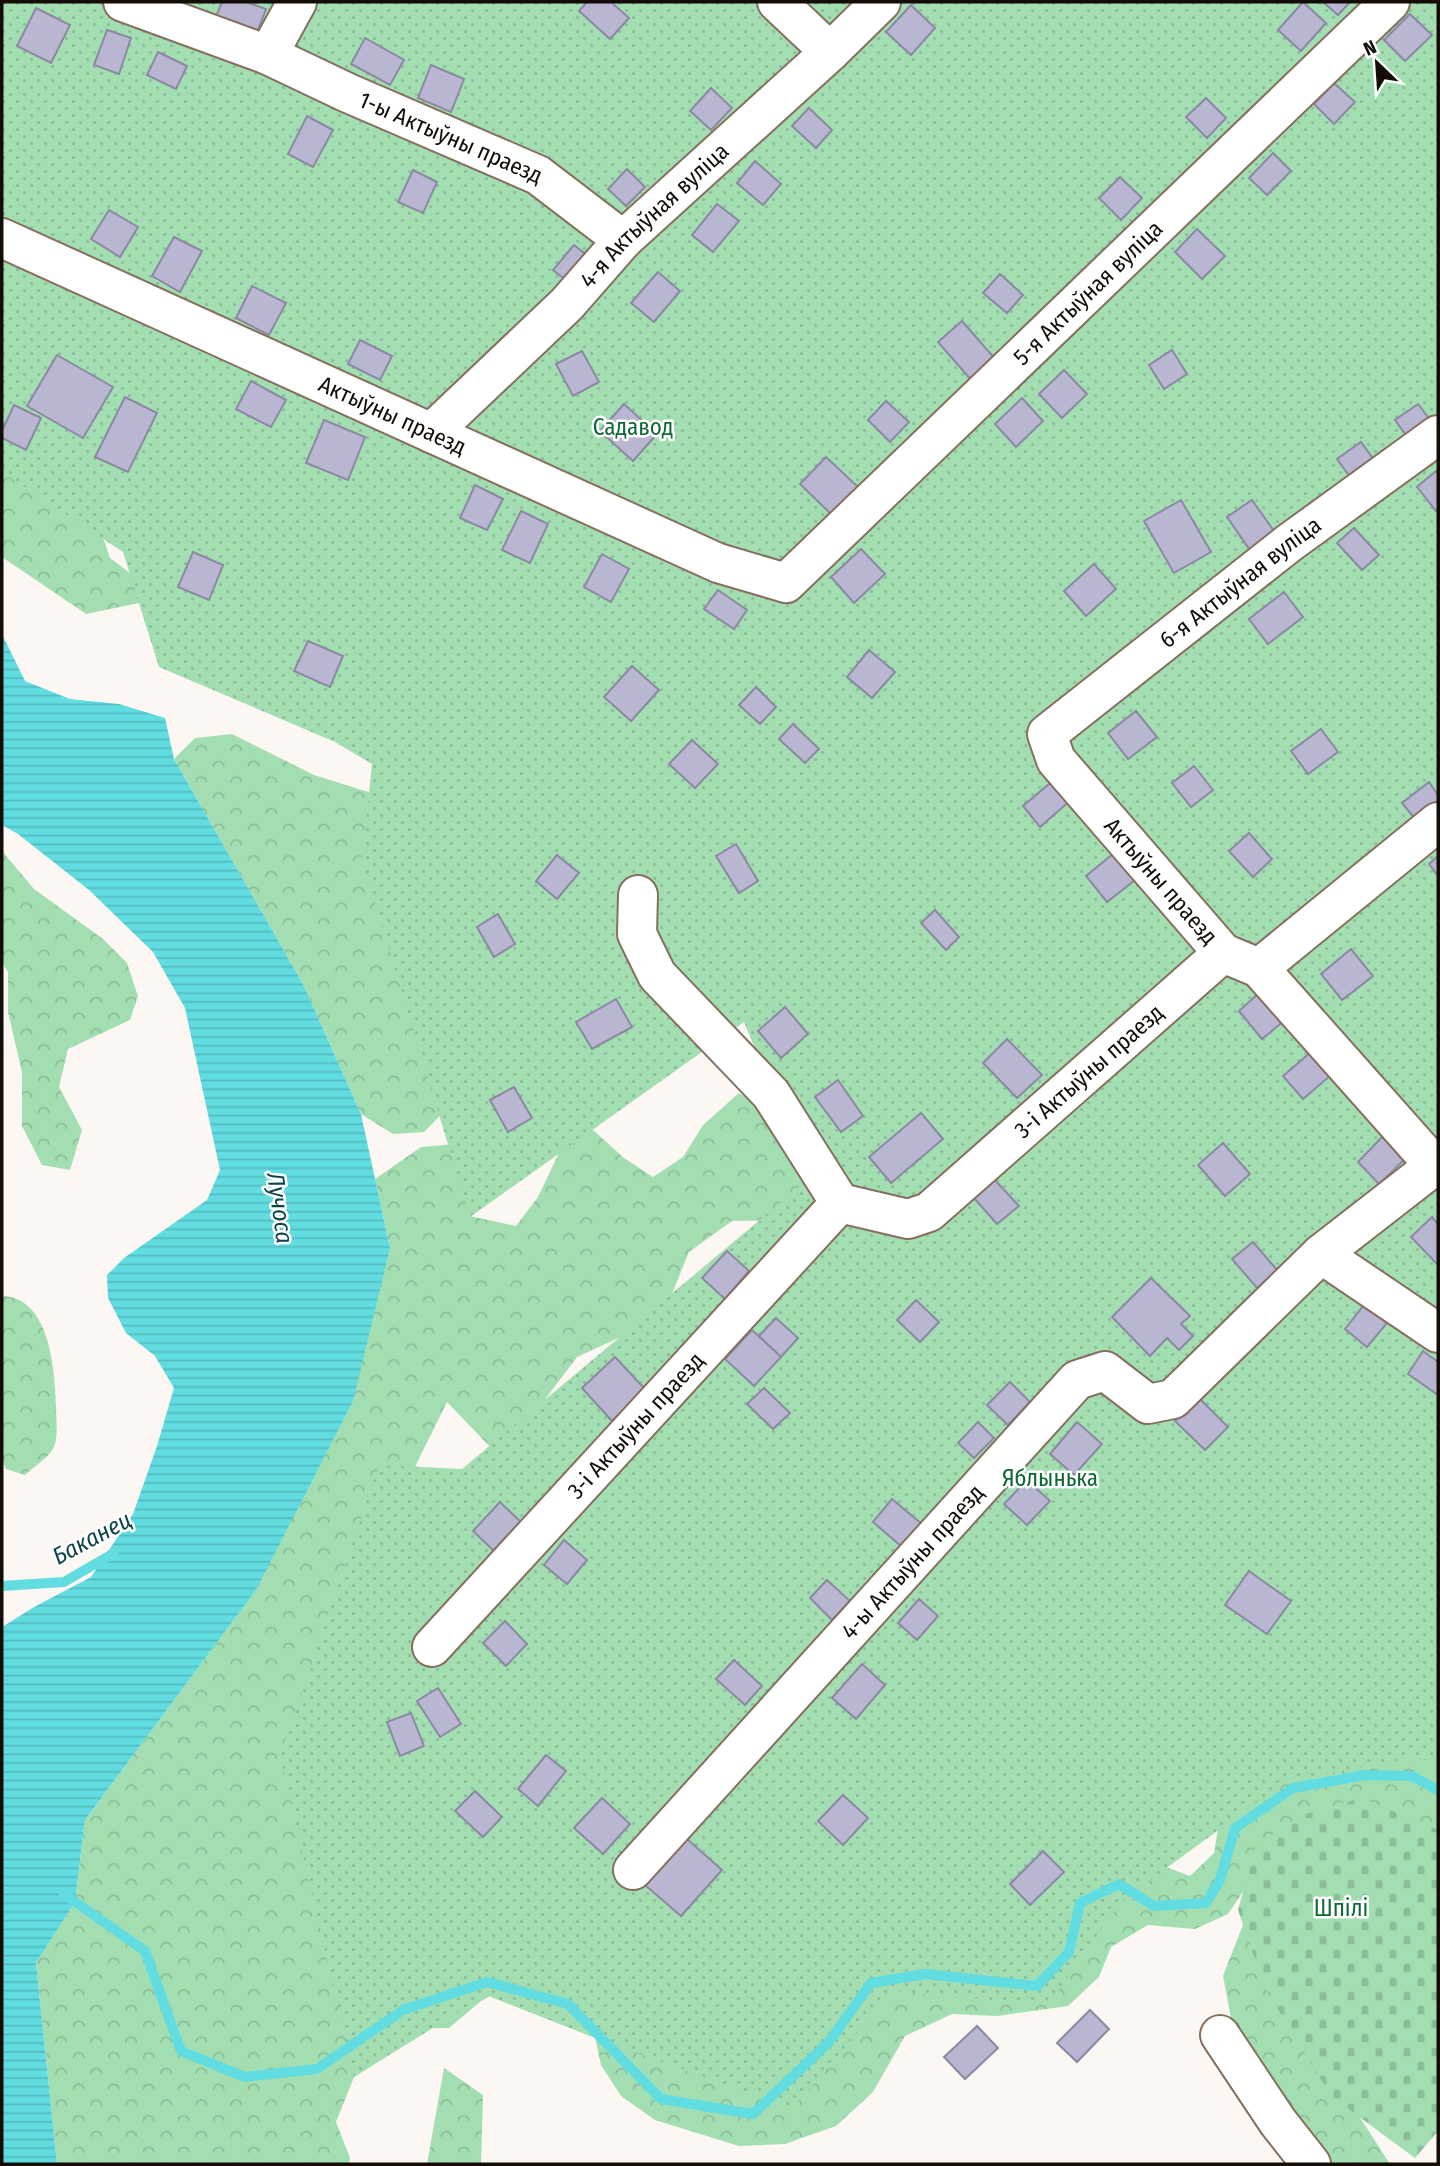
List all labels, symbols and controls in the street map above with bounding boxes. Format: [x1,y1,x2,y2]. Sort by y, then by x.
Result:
north arrow [1342,28,1412,98]
text: N [1360,35,1380,61]
street label: 1-ы Актыўны праезд [355,86,547,189]
street label: 4-я Актыўная вуліца [574,137,734,294]
street label: 5-я Актыўная вуліца [1007,215,1168,371]
street label: Актыўны праезд [315,370,471,461]
park label: Садавод [593,413,673,441]
street label: 6-я Актыўная вуліца [1154,511,1326,654]
street label: Актыўны праезд [1098,812,1224,950]
street label: 3-і Актыўны праезд [1009,998,1169,1144]
water label: Лучоса [261,1170,299,1245]
street label: 3-і Актыўны праезд [561,1346,710,1504]
park label: Яблынька [1002,1464,1098,1492]
street label: 4-ы Актыўны праезд [835,1479,990,1645]
water label: Баканец [48,1506,136,1570]
park label: Шпілі [1314,1894,1368,1922]

